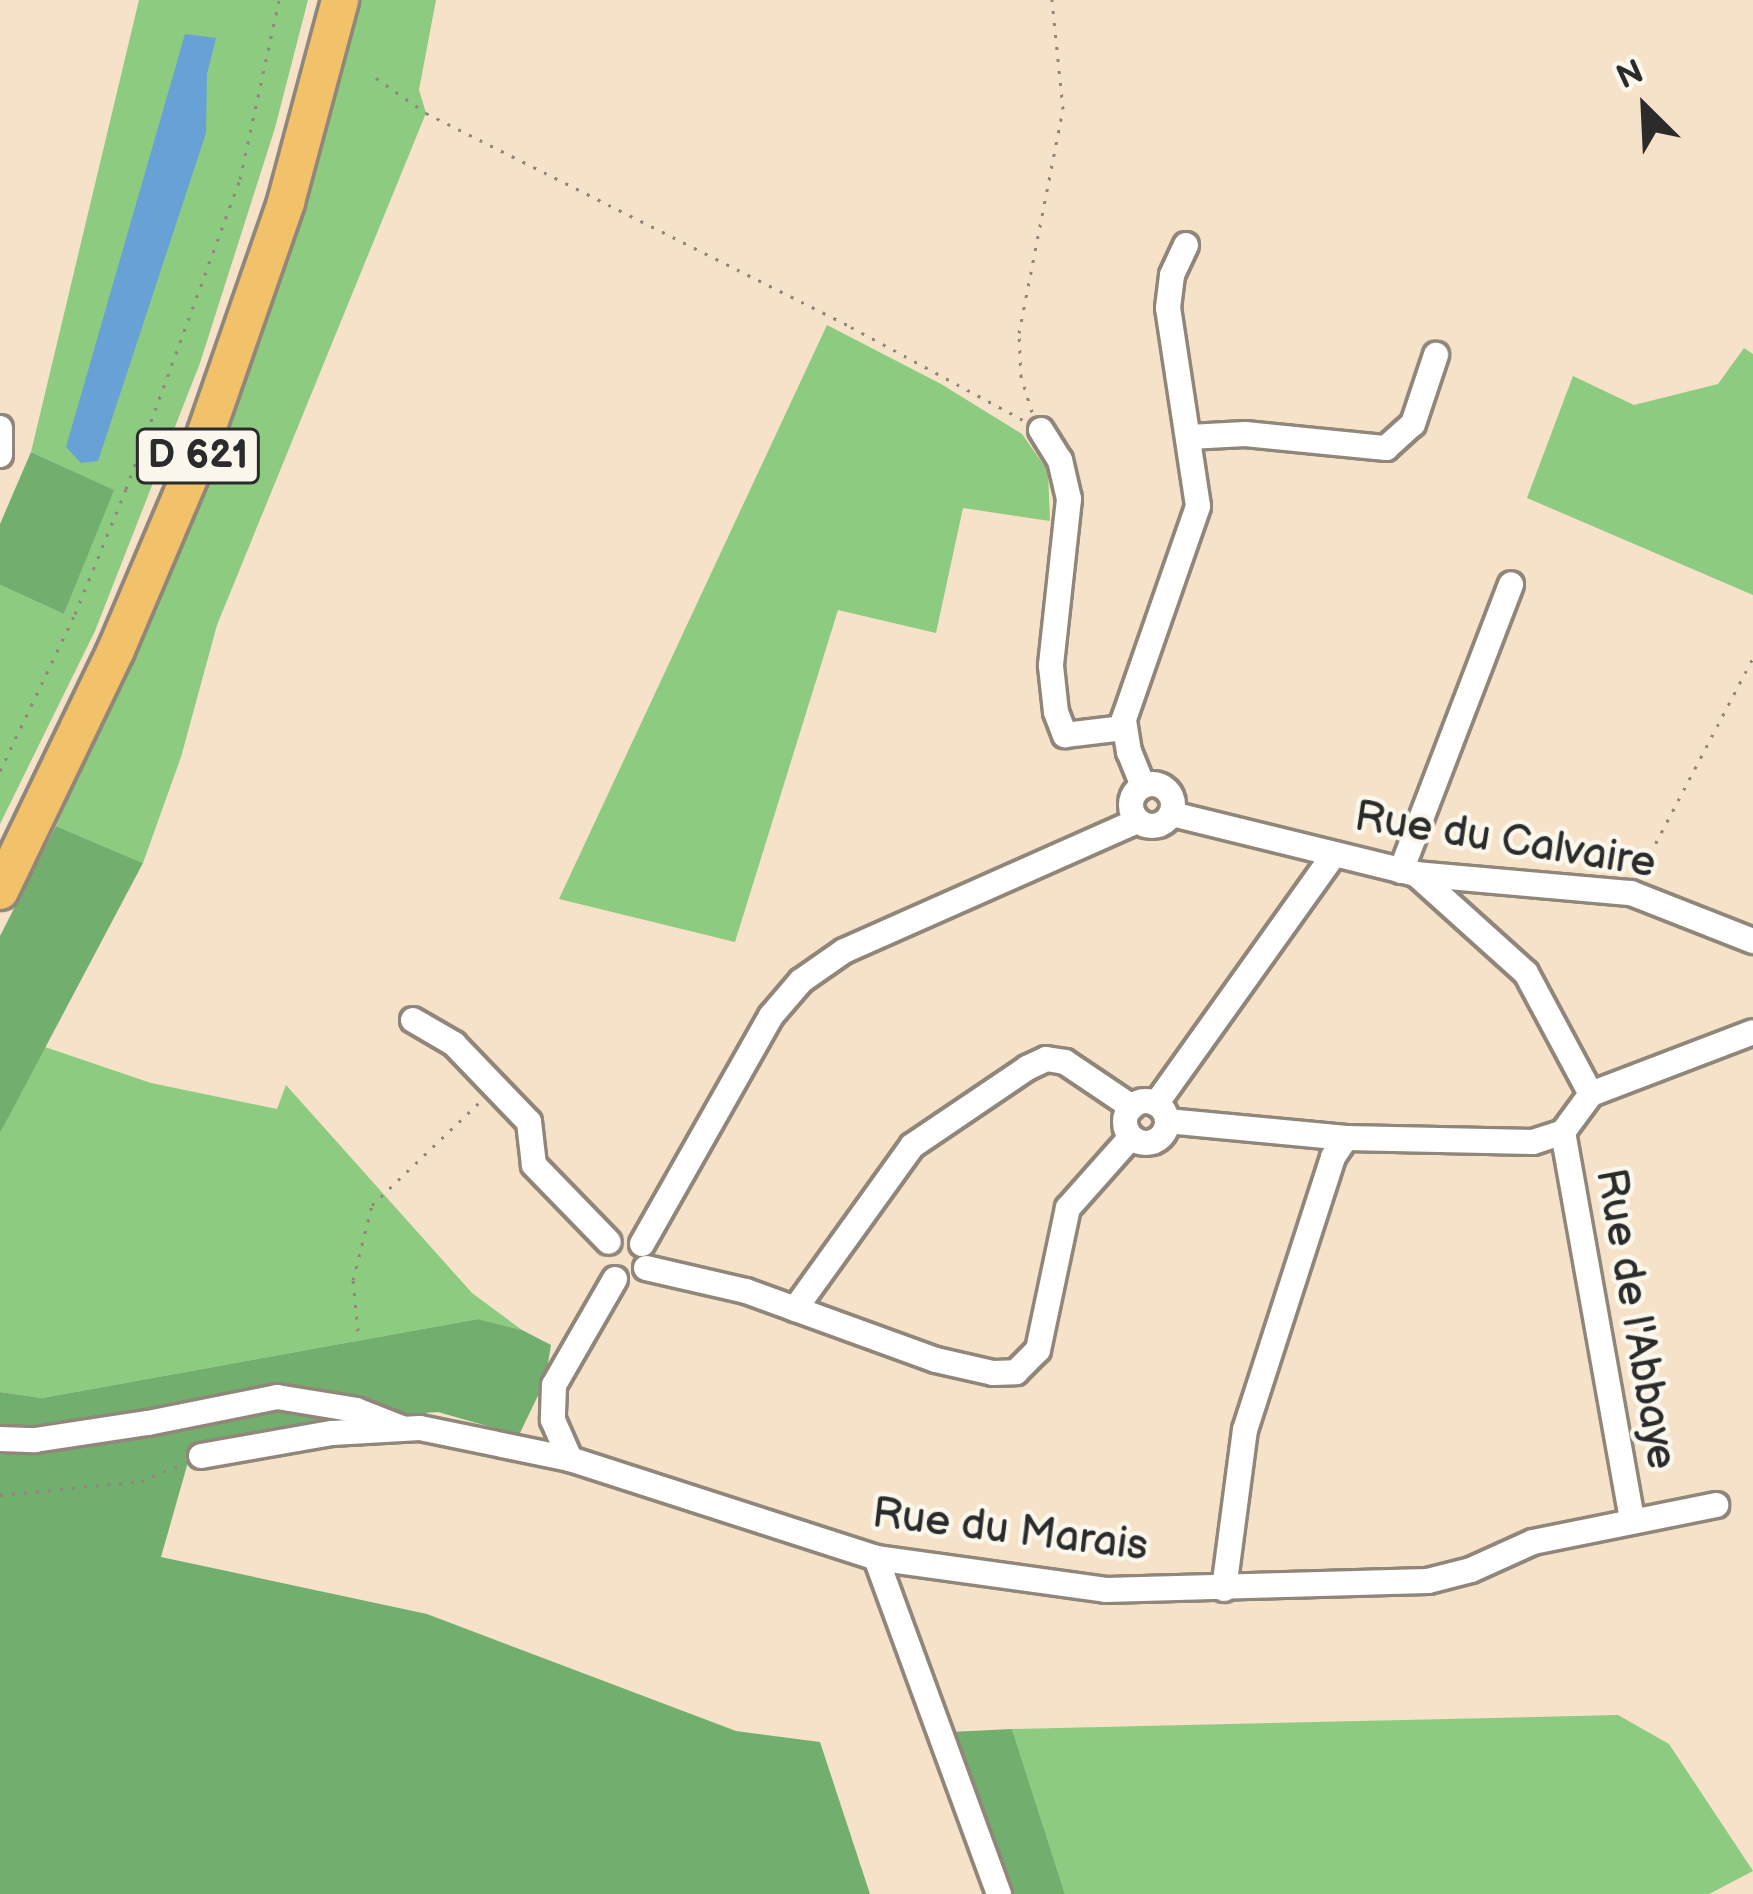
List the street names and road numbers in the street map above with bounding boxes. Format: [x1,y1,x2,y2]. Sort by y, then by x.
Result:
road number: D 621 [135,423,261,489]
street label: Rue du Calvaire [1351,792,1659,890]
street label: Rue de l'Abbaye [1584,1165,1686,1473]
street label: Rue du Marais [869,1489,1151,1573]

